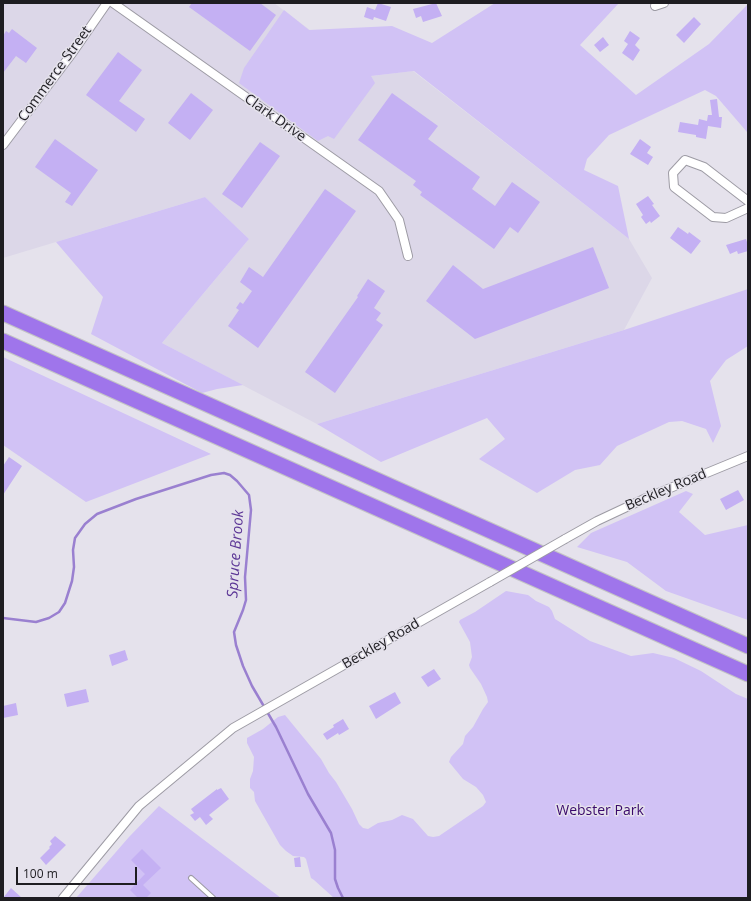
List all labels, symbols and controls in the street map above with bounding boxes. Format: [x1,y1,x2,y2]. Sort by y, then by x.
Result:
street label: Commerce Street [15,23,95,125]
street label: Clark Drive [241,91,309,145]
street label: Beckley Road [623,465,709,515]
water label: Spruce Brook [224,509,248,599]
street label: Beckley Road [339,615,423,673]
park label: Webster Park [556,803,644,819]
scale bar [18,859,139,885]
text: 100 m [23,865,58,882]

